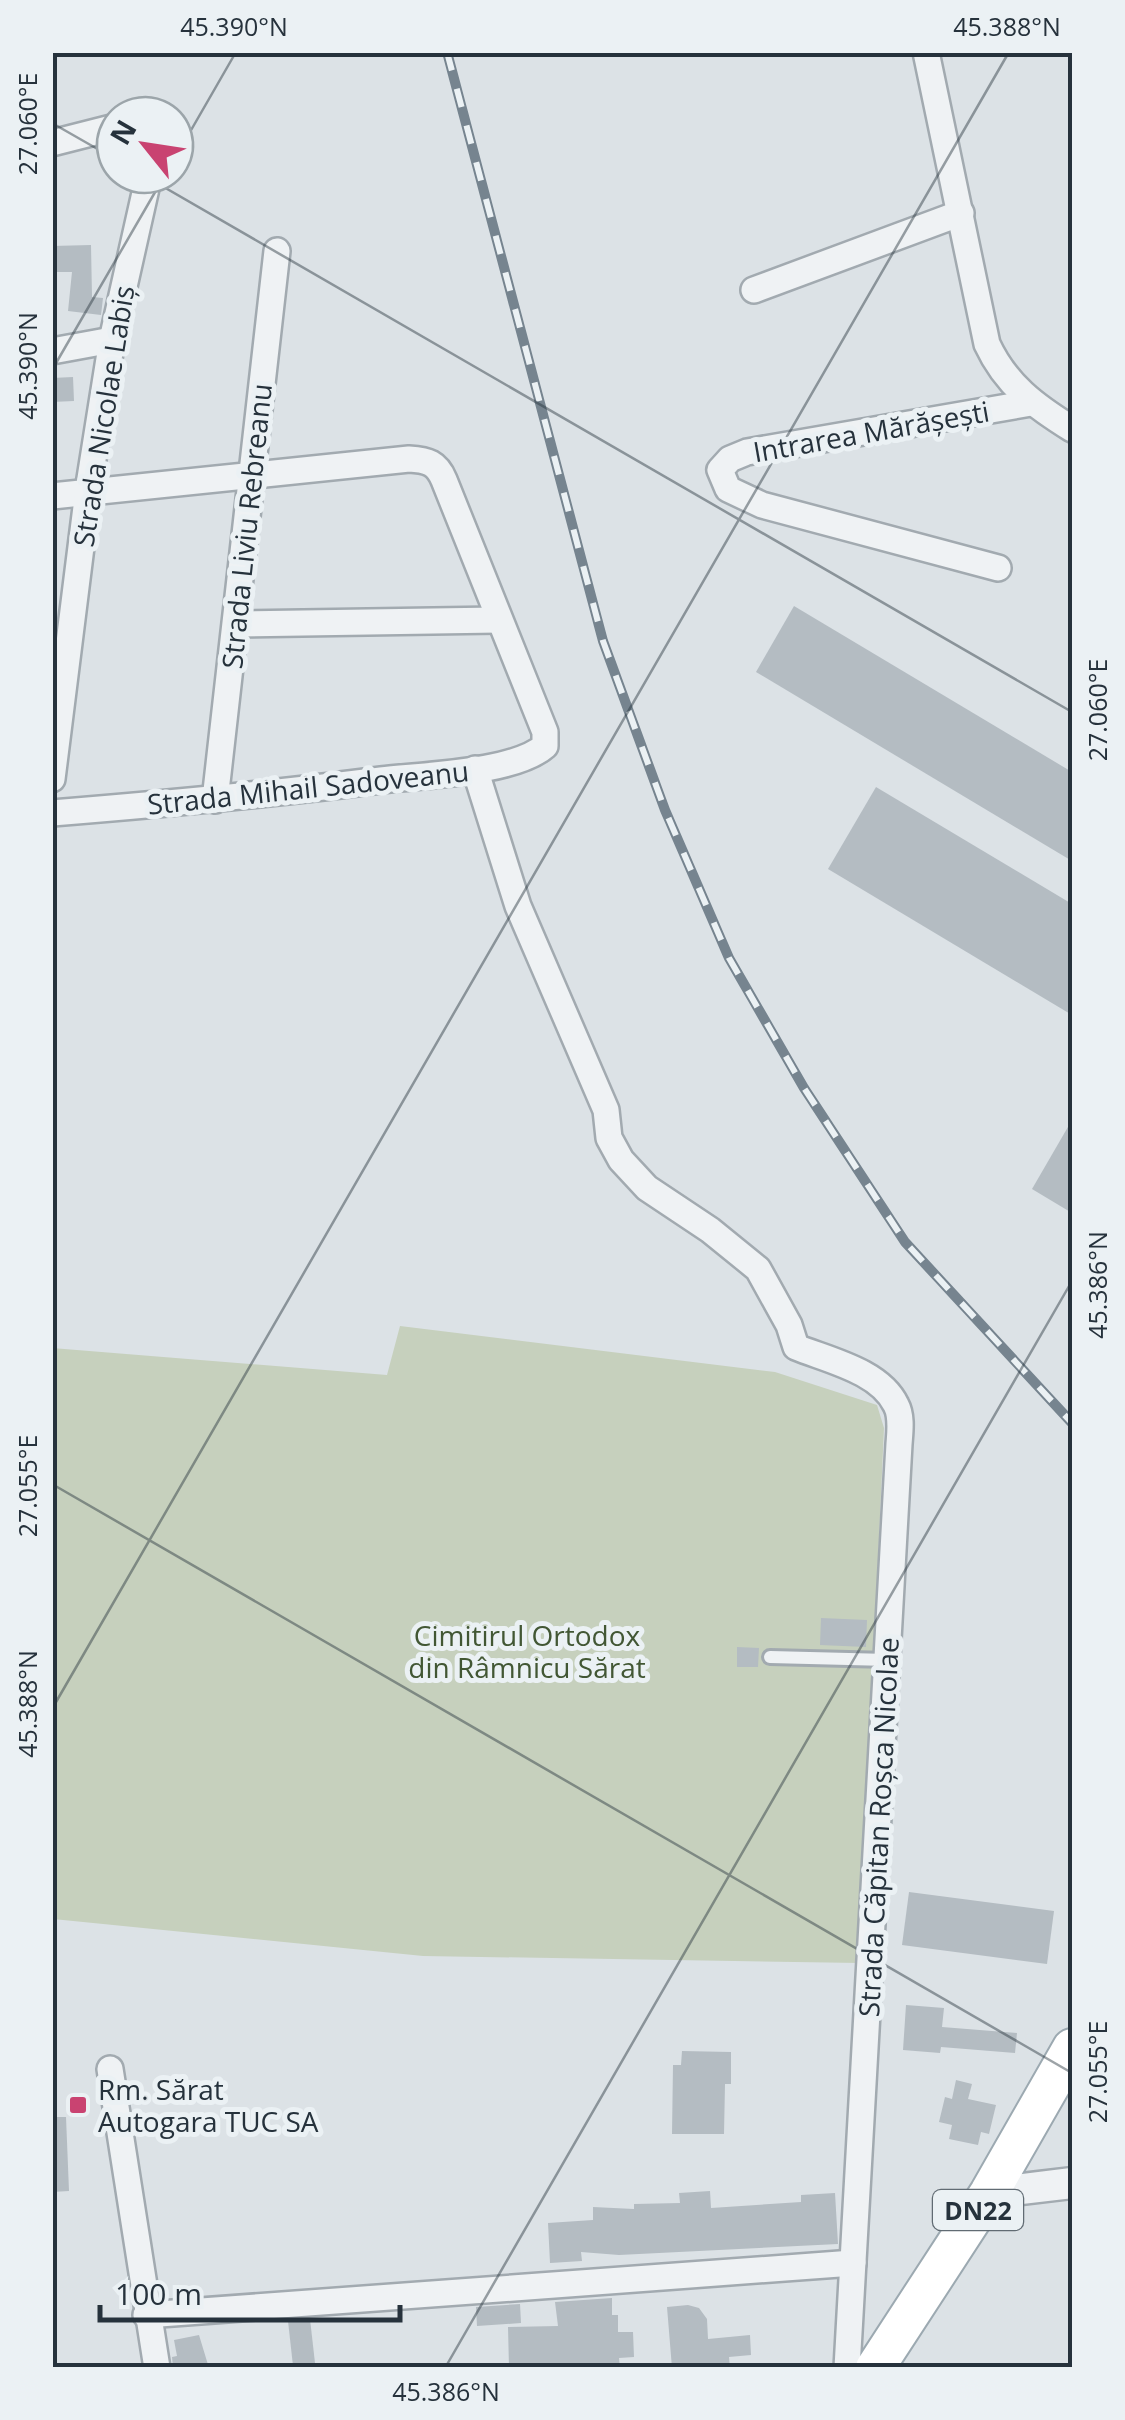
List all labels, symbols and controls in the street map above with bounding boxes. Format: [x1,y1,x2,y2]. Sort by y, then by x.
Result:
text: 45.390°N [180,9,288,43]
text: 45.388°N [953,9,1061,43]
text: 27.060°E [10,73,44,175]
north arrow [95,95,195,195]
text: N [100,113,145,151]
street label: Strada Nicolae Labiș [64,283,142,549]
text: 45.390°N [10,312,44,420]
street label: Strada Liviu Rebreanu [212,381,280,671]
street label: Intrarea Mărășești [750,392,992,470]
text: 27.060°E [1080,659,1114,761]
street label: Strada Mihail Sadoveanu [145,751,471,823]
text: 45.386°N [1080,1231,1114,1339]
text: 27.055°E [10,1435,44,1537]
park label: Cimitirul Ortodox din Râmnicu Sărat [408,1616,646,1686]
street label: Strada Căpitan Roșca Nicolae [849,1636,907,2018]
text: 45.388°N [10,1650,44,1758]
text: 27.055°E [1080,2021,1114,2123]
place label: Rm. Sărat Autogara TUC SA [98,2070,319,2140]
marker: Rm. Sărat Autogara TUC SA [67,2094,89,2116]
road number: DN22 [933,2190,1023,2230]
scale bar [100,2260,400,2322]
text: 100 m [115,2273,202,2314]
text: 45.386°N [392,2374,500,2408]

